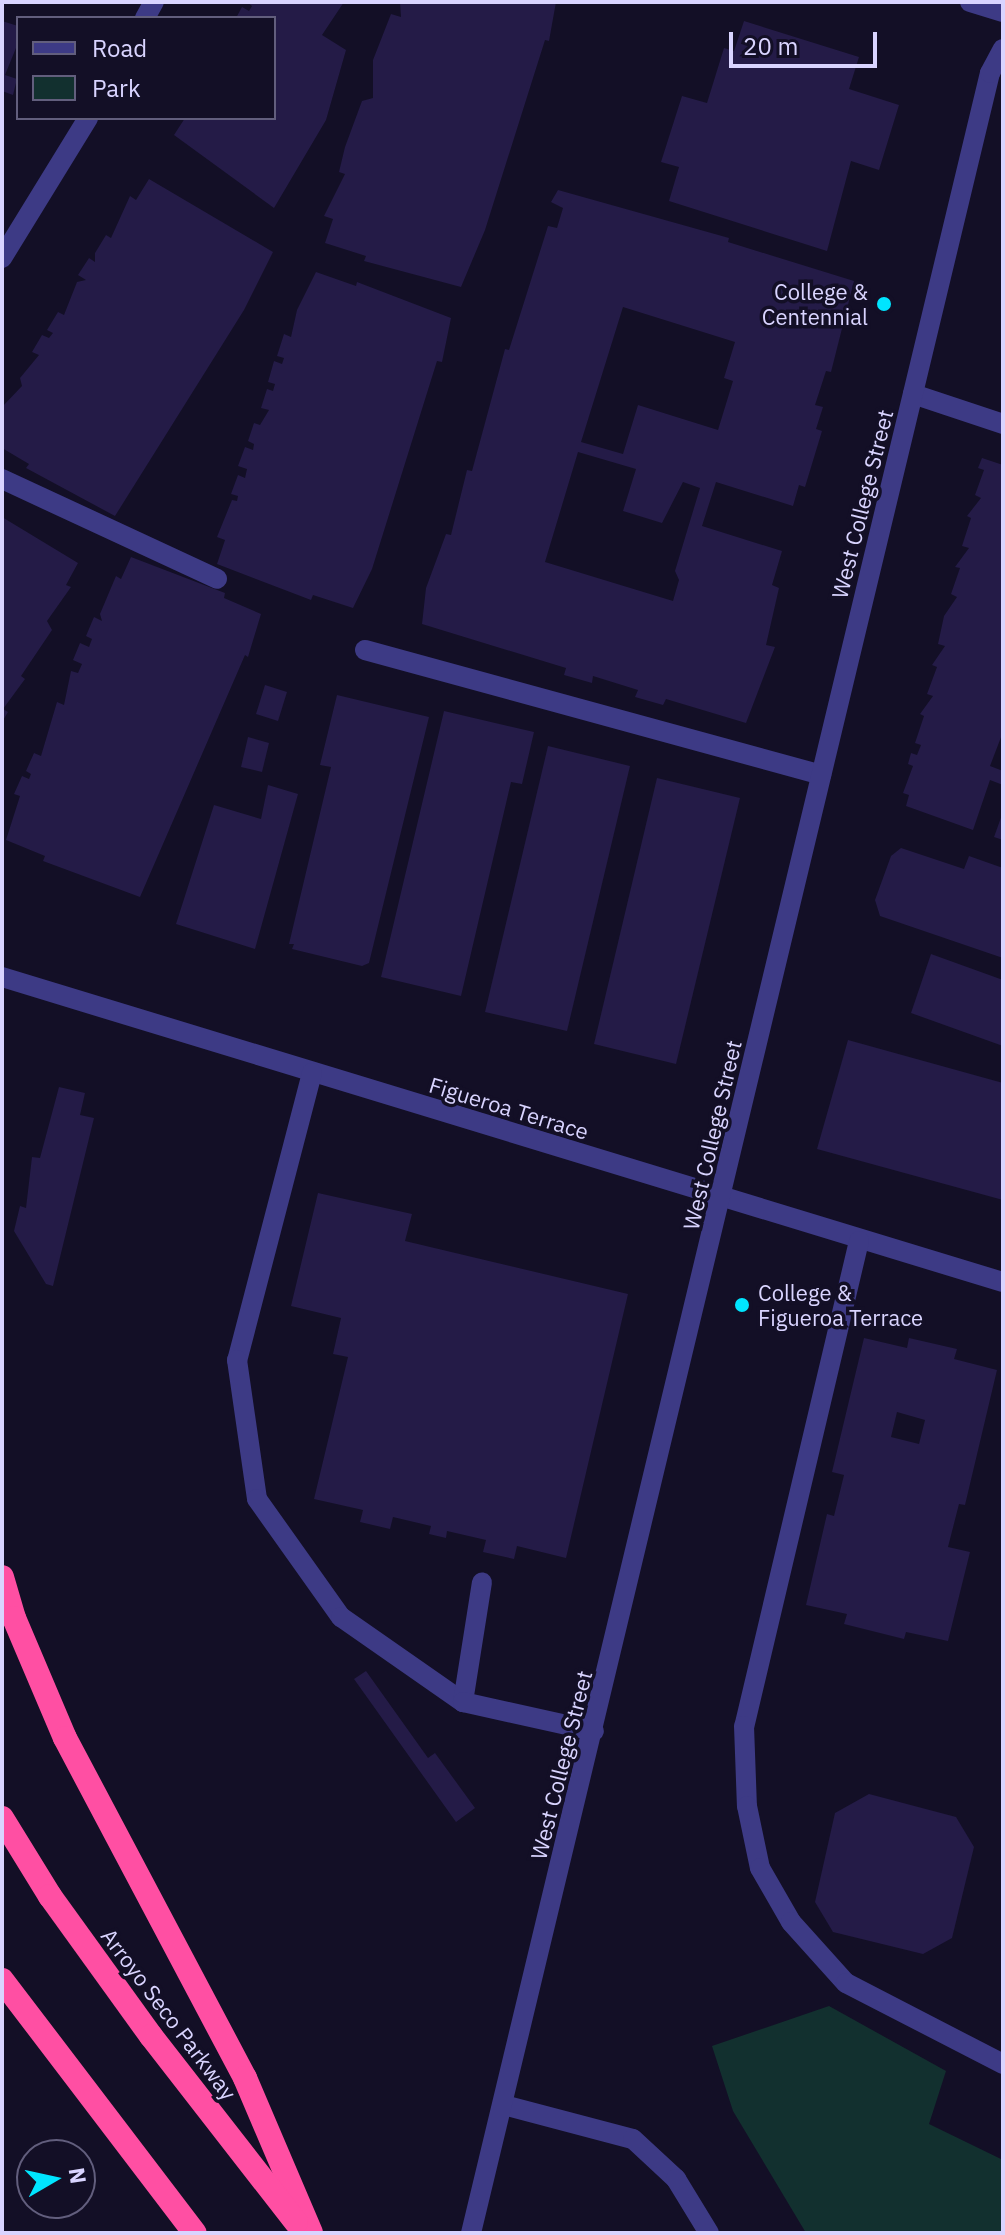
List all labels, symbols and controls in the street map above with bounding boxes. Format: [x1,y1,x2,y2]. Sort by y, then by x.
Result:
legend [16,16,276,120]
scale bar [733,16,881,66]
text: 20 m [743,30,798,62]
text: Road [92,32,147,64]
text: Park [92,72,141,104]
place label: College & Centennial [762,278,868,330]
marker: College & Centennial [875,295,893,313]
street label: West College Street [826,407,898,601]
street label: West College Street [677,1038,747,1232]
street label: Figueroa Terrace [426,1071,592,1145]
place label: College & Figueroa Terrace [758,1279,923,1330]
marker: College & Figueroa Terrace [733,1296,751,1314]
street label: West College Street [525,1668,597,1862]
street label: Arroyo Seco Parkway [96,1923,242,2105]
north arrow [16,2139,96,2219]
text: N [63,2165,94,2186]

